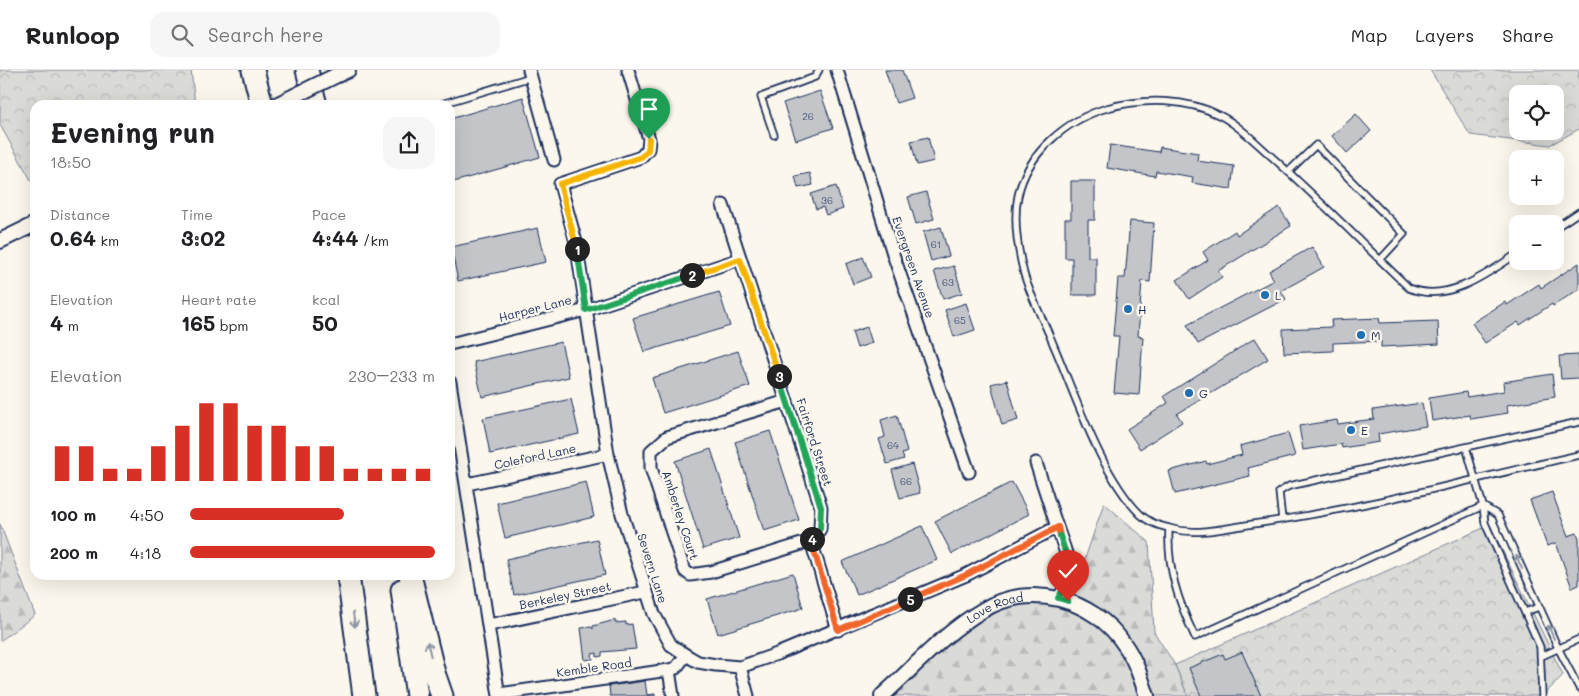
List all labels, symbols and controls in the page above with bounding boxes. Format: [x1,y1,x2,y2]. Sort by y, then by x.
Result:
search box [150,12,500,57]
text: Runloop [25,19,120,50]
icon: search [168,21,196,49]
text: Search here [208,22,323,47]
text: Map [1351,23,1387,47]
text: Layers [1415,23,1474,47]
text: Share [1502,23,1554,47]
map controls [1509,85,1564,270]
button: locate [1509,85,1564,140]
pin [628,88,670,139]
icon: arrive [635,95,663,123]
house number: 26 [802,109,814,123]
text: Evening run [50,114,215,150]
button: share [383,117,435,169]
button: + [1509,150,1564,205]
text: 18:50 [50,151,91,172]
house number: 36 [821,193,833,207]
text: Distance [50,205,110,224]
text: Time [181,205,213,224]
text: Pace [312,205,346,224]
street label: Evergreen Avenue [889,214,939,320]
button: − [1509,215,1564,270]
text: 0.64 [50,224,96,251]
text: 3:02 [181,224,226,251]
text: 4:44 [312,224,359,251]
text: km [96,231,119,250]
text: /km [359,231,389,250]
pin: 1 [564,236,590,262]
house number: 61 [931,237,941,251]
text: 1 [574,240,581,259]
pin: 2 [680,262,704,288]
text: 2 [689,266,696,285]
house number: 63 [942,275,954,289]
place label: L [1275,287,1282,303]
marker: L [1259,289,1271,301]
text: Elevation [50,290,113,309]
text: Heart rate [181,290,257,309]
text: kcal [312,290,340,309]
street label: Harper Lane [497,291,573,325]
place label: H [1138,301,1147,317]
marker: H [1122,303,1134,315]
text: 4 [50,309,63,336]
text: 165 [181,309,215,336]
text: 50 [312,309,338,336]
house number: 65 [954,313,966,327]
text: m [63,316,79,335]
text: bpm [215,316,248,335]
place label: M [1371,327,1381,343]
marker: M [1355,329,1367,341]
pin: 3 [766,364,792,388]
text: Elevation [50,365,122,386]
text: 230–233 m [348,365,435,386]
text: 3 [775,367,784,386]
place label: G [1199,385,1208,401]
marker: G [1183,387,1195,399]
street label: Fairford Street [793,396,837,488]
place label: E [1361,422,1368,438]
marker: E [1345,424,1357,436]
house number: 64 [887,438,899,452]
street label: Coleford Lane [493,440,577,472]
street label: Amberley Court [659,468,703,562]
house number: 66 [900,474,912,488]
text: 100 m [50,504,96,525]
text: 4:50 [130,504,164,525]
pin: 4 [800,526,824,552]
text: 4 [808,530,817,549]
street label: Severn Lane [634,531,672,605]
text: 200 m [50,542,98,563]
text: 4:18 [130,542,161,563]
pin [1047,550,1089,601]
one-way arrow [1514,555,1524,570]
icon: check [1054,557,1082,585]
street label: Berkeley Street [518,577,612,613]
pin: 5 [898,586,922,612]
street label: Love Road [963,588,1025,627]
text: 5 [906,590,915,609]
one-way arrow [349,612,359,628]
one-way arrow [1545,625,1555,640]
one-way arrow [424,642,433,658]
street label: Kemble Road [555,654,633,680]

